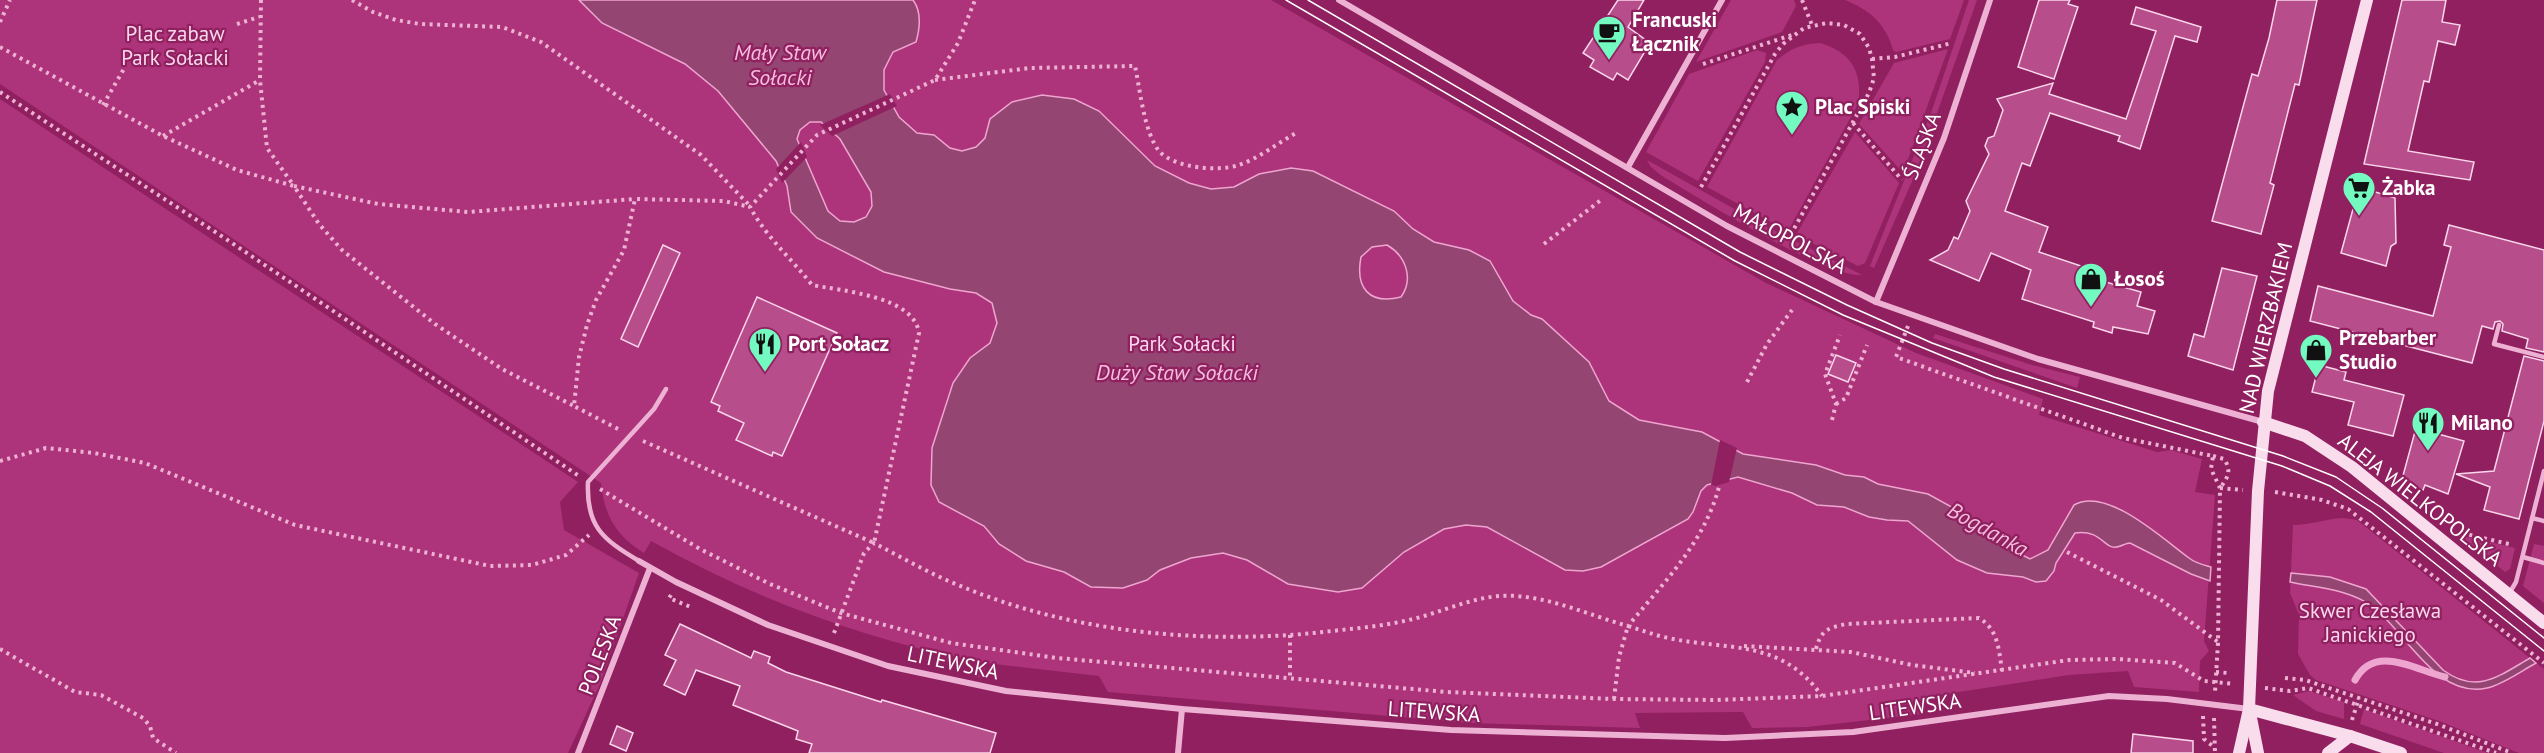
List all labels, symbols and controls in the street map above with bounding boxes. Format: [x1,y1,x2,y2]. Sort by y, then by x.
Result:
place label: Francuski Łącznik [1632,6,1717,57]
cafe icon: Francuski Łącznik [1591,14,1627,61]
park label: Plac zabaw Park Sołacki [121,20,229,71]
water label: Mały Staw Sołacki [734,38,828,91]
place icon: Plac Spiski [1774,89,1810,136]
place label: Plac Spiski [1815,93,1910,120]
street label: ŚLĄSKA [1896,108,1947,183]
supermarket icon: Żabka [2341,170,2377,217]
place label: Żabka [2382,174,2436,201]
street label: MAŁOPOLSKA [1729,197,1852,280]
street label: NAD WIERZBAKIEM [2233,240,2298,416]
shop icon: Łosoś [2073,261,2109,308]
place label: Łosoś [2114,265,2165,292]
place label: Przebarber Studio [2339,324,2437,375]
restaurant icon: Port Sołacz [747,326,783,373]
place label: Port Sołacz [788,330,889,357]
park label: Park Sołacki [1128,330,1236,357]
shop icon: Przebarber Studio [2298,332,2334,379]
water label: Duży Staw Sołacki [1096,358,1259,386]
restaurant icon: Milano [2410,405,2446,452]
place label: Milano [2451,409,2513,436]
street label: ALEJA WIELKOPOLSKA [2333,427,2508,573]
water label: Bogdanka [1943,495,2033,563]
park label: Skwer Czesława Janickiego [2299,597,2441,648]
street label: POLESKA [572,610,627,699]
street label: LITEWSKA [905,640,1002,686]
street label: LITEWSKA [1867,687,1964,726]
street label: LITEWSKA [1387,695,1482,728]

